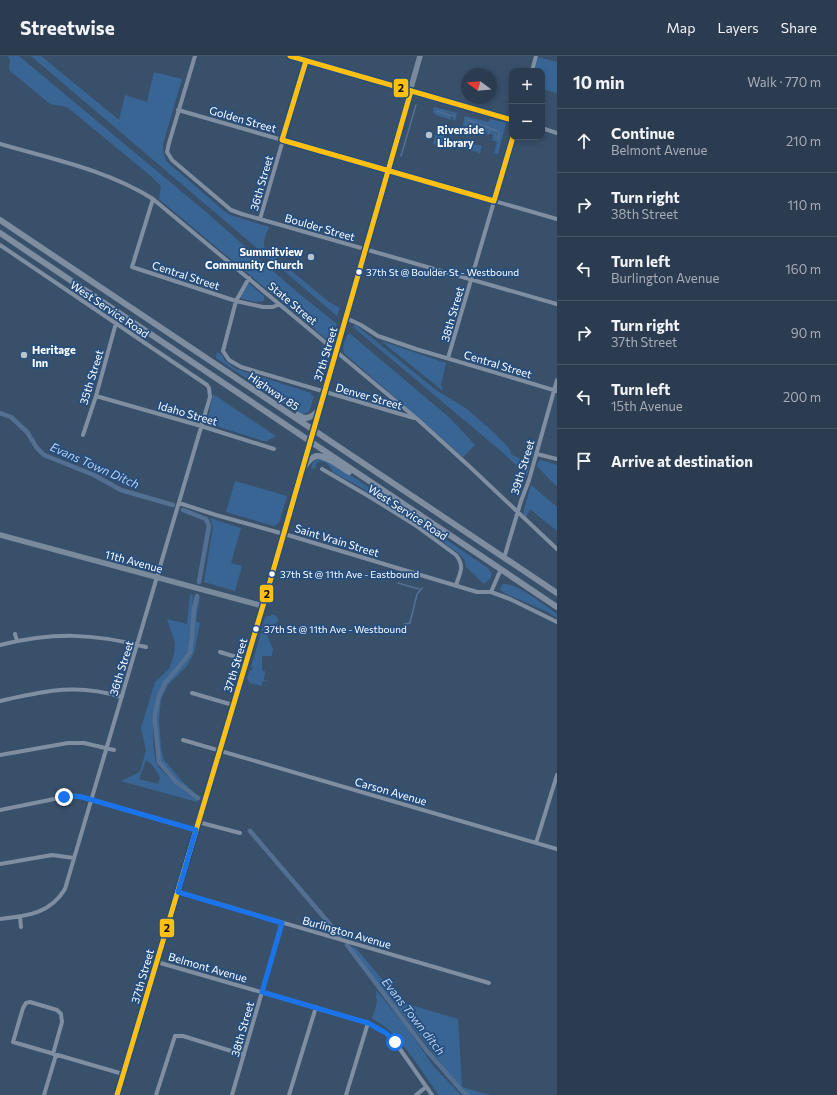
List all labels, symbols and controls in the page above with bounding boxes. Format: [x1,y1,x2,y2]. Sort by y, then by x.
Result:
text: Streetwise [20,16,115,39]
text: Map [667,19,695,36]
text: Layers [717,19,759,36]
text: Share [781,19,817,36]
north arrow [461,68,497,104]
map controls [509,68,545,140]
button: + [509,68,545,104]
text: 10 min [573,72,625,93]
text: Walk · 770 m [747,74,821,90]
line badge: 2 [393,78,409,98]
text: 2 [398,81,404,94]
street label: Golden Street [208,103,278,135]
button: − [509,104,545,140]
place label: Riverside Library [437,123,484,149]
text: Continue [611,124,675,142]
marker: Riverside Library [424,130,434,140]
icon: ahead [573,130,595,152]
text: 210 m [786,133,821,149]
text: Belmont Avenue [611,142,707,158]
street label: 36th Street [247,153,275,212]
text: Turn right [611,188,680,206]
icon: right [573,194,595,216]
text: 110 m [788,197,821,213]
text: 38th Street [611,206,678,222]
street label: Boulder Street [283,211,357,243]
place label: Summitview Community Church [205,245,303,271]
marker: Summitview Community Church [306,252,316,262]
text: Turn left [611,252,670,270]
street label: Central Street [151,258,222,292]
icon: left [573,258,595,280]
text: 160 m [785,261,821,277]
place label: 37th St @ Boulder St - Westbound [366,266,519,278]
marker: 37th St @ Boulder St - Westbound [354,267,364,277]
text: Burlington Avenue [611,270,719,286]
street label: West Service Road [68,278,152,340]
street label: State Street [266,279,321,328]
street label: 38th Street [438,284,466,343]
text: Turn right [611,316,680,334]
icon: right [573,322,595,344]
street label: 37th Street [311,325,340,383]
text: 90 m [791,325,821,341]
text: 37th Street [611,334,677,350]
place label: Heritage Inn [32,343,76,369]
street label: 35th Street [77,348,106,406]
street label: Central Street [463,348,534,381]
marker: Heritage Inn [19,350,29,360]
street label: Highway 85 [246,369,302,413]
street label: Denver Street [334,380,404,412]
text: Turn left [611,380,670,398]
icon: left [573,386,595,408]
text: 200 m [783,389,821,405]
street label: Idaho Street [157,398,220,428]
text: 15th Avenue [611,398,683,414]
street label: 39th Street [507,437,537,496]
water label: Evans Town Ditch [48,439,142,491]
icon: arrive [573,450,595,472]
text: Arrive at destination [611,452,753,470]
street label: West Service Road [366,481,450,543]
street label: Saint Vrain Street [293,521,381,559]
street label: 11th Avenue [104,547,164,575]
place label: 37th St @ 11th Ave - Eastbound [280,568,419,580]
marker: 37th St @ 11th Ave - Eastbound [267,569,277,579]
line badge: 2 [259,584,274,603]
text: 2 [264,587,270,600]
place label: 37th St @ 11th Ave - Westbound [264,623,407,635]
marker: 37th St @ 11th Ave - Westbound [251,624,261,634]
street label: 37th Street [221,636,250,694]
street label: 36th Street [106,638,136,697]
street label: Carson Avenue [354,775,429,808]
route end [55,788,73,806]
street label: Burlington Avenue [301,913,393,951]
line badge: 2 [159,918,175,938]
text: 2 [164,921,170,934]
street label: 37th Street [128,947,156,1005]
street label: Belmont Avenue [167,950,249,985]
water label: Evans Town ditch [380,975,448,1057]
street label: 38th Street [228,999,256,1058]
route start [386,1033,404,1051]

